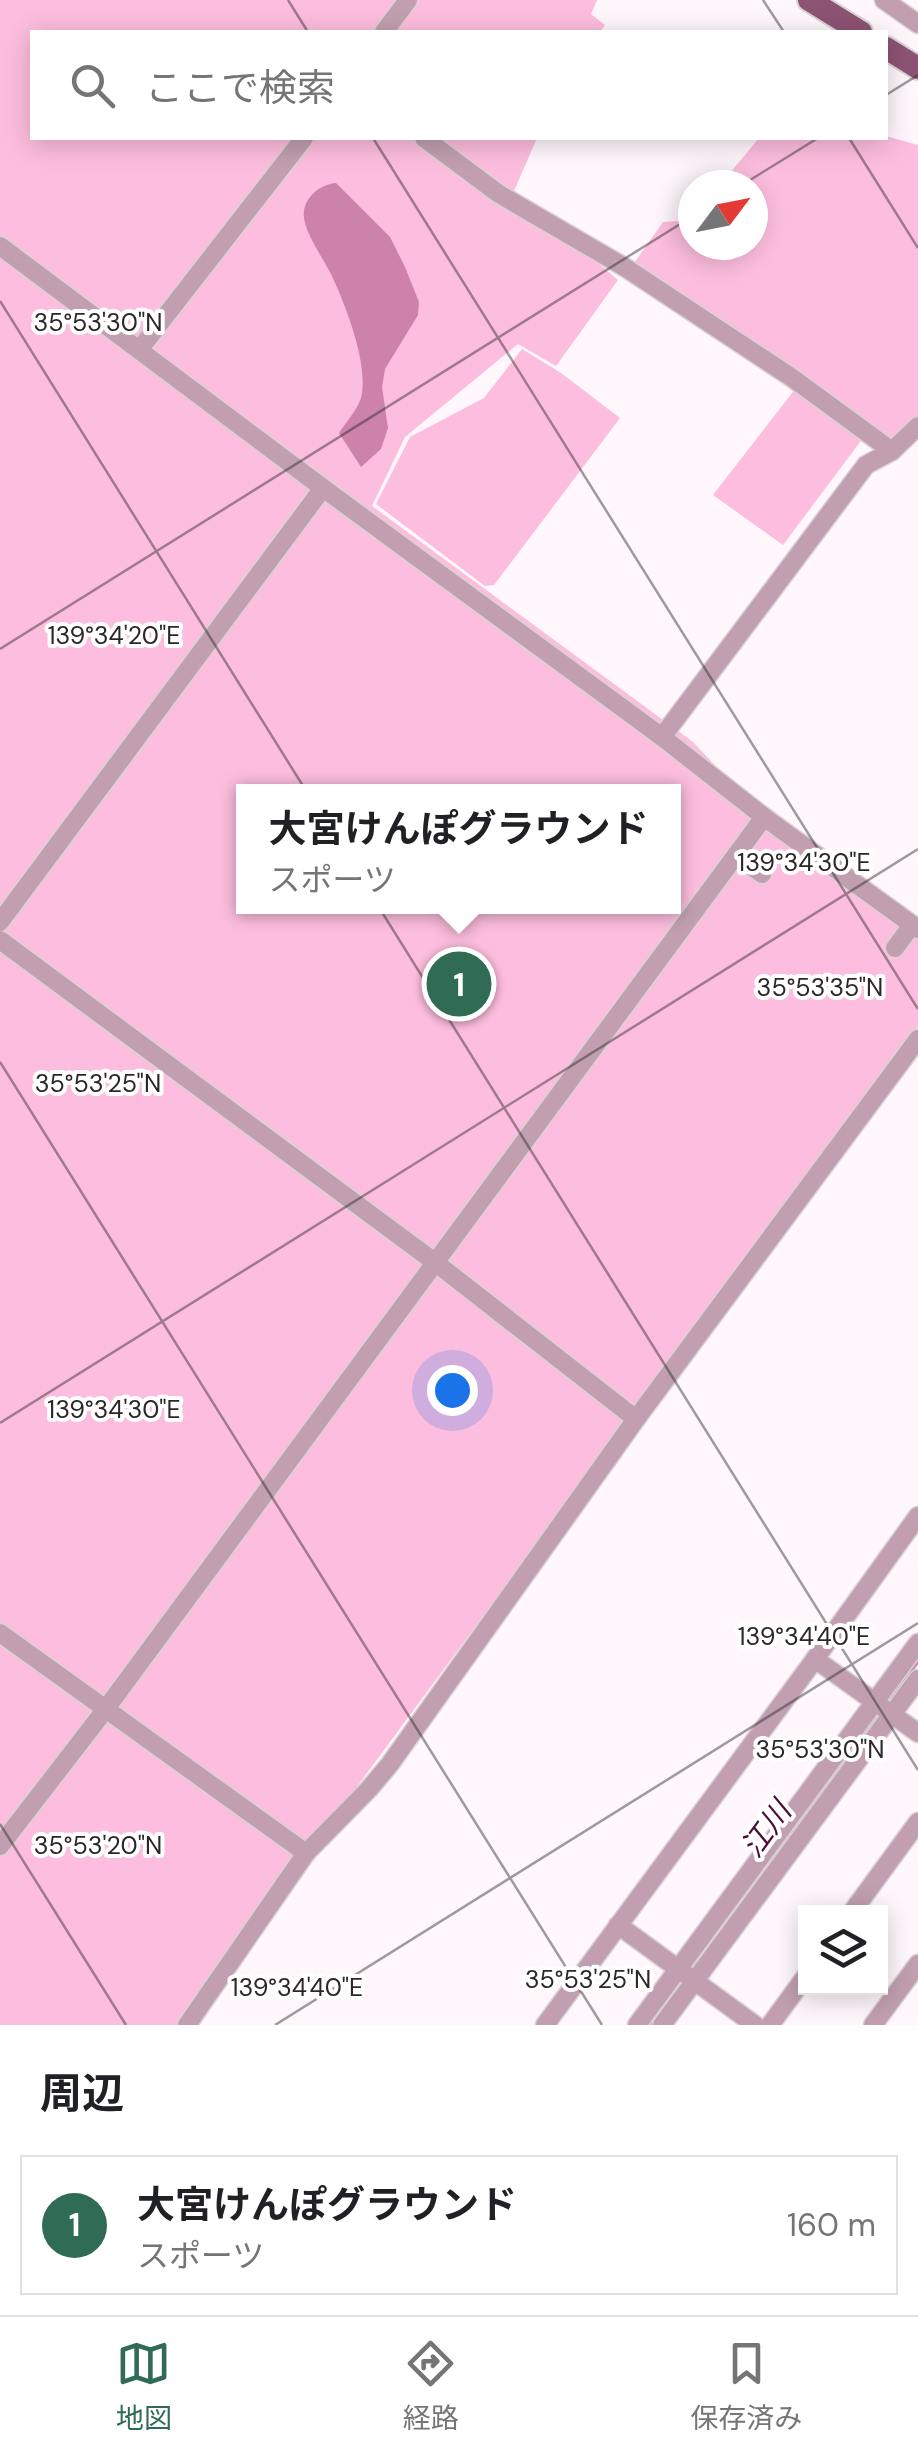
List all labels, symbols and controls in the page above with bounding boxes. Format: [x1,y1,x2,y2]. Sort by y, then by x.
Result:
search box [30,30,888,140]
icon: search [65,58,120,113]
text: ここで検索 [145,63,335,113]
north arrow [678,170,768,260]
text: 35°53'30"N [33,306,163,339]
text: 139°34'20"E [48,619,180,652]
popup [236,784,681,914]
text: 大宮けんぽグラウンド [268,804,649,854]
text: 139°34'30"E [737,846,871,879]
text: スポーツ [268,859,396,901]
pin: 1 [426,946,492,1022]
text: 35°53'35"N [757,971,883,1004]
text: 35°53'25"N [35,1067,161,1100]
your location [427,1365,478,1416]
text: 139°34'30"E [47,1393,181,1426]
text: 139°34'40"E [738,1620,870,1653]
text: 35°53'30"N [755,1733,885,1766]
water label: 江川 [733,1791,801,1865]
text: 35°53'20"N [34,1829,162,1862]
map controls [798,1905,888,1995]
button: layers [798,1905,888,1995]
text: 35°53'25"N [525,1963,651,1996]
text: 139°34'40"E [231,1971,363,2004]
text: 周辺 [40,2066,124,2121]
text: 大宮けんぽグラウンド [137,2180,517,2230]
text: 1 [69,2204,80,2246]
text: 160 m [787,2204,876,2246]
text: スポーツ [137,2235,264,2277]
tab: 地図 [116,2336,172,2437]
tab: 経路 [403,2336,459,2437]
tab: 保存済み [690,2336,802,2437]

